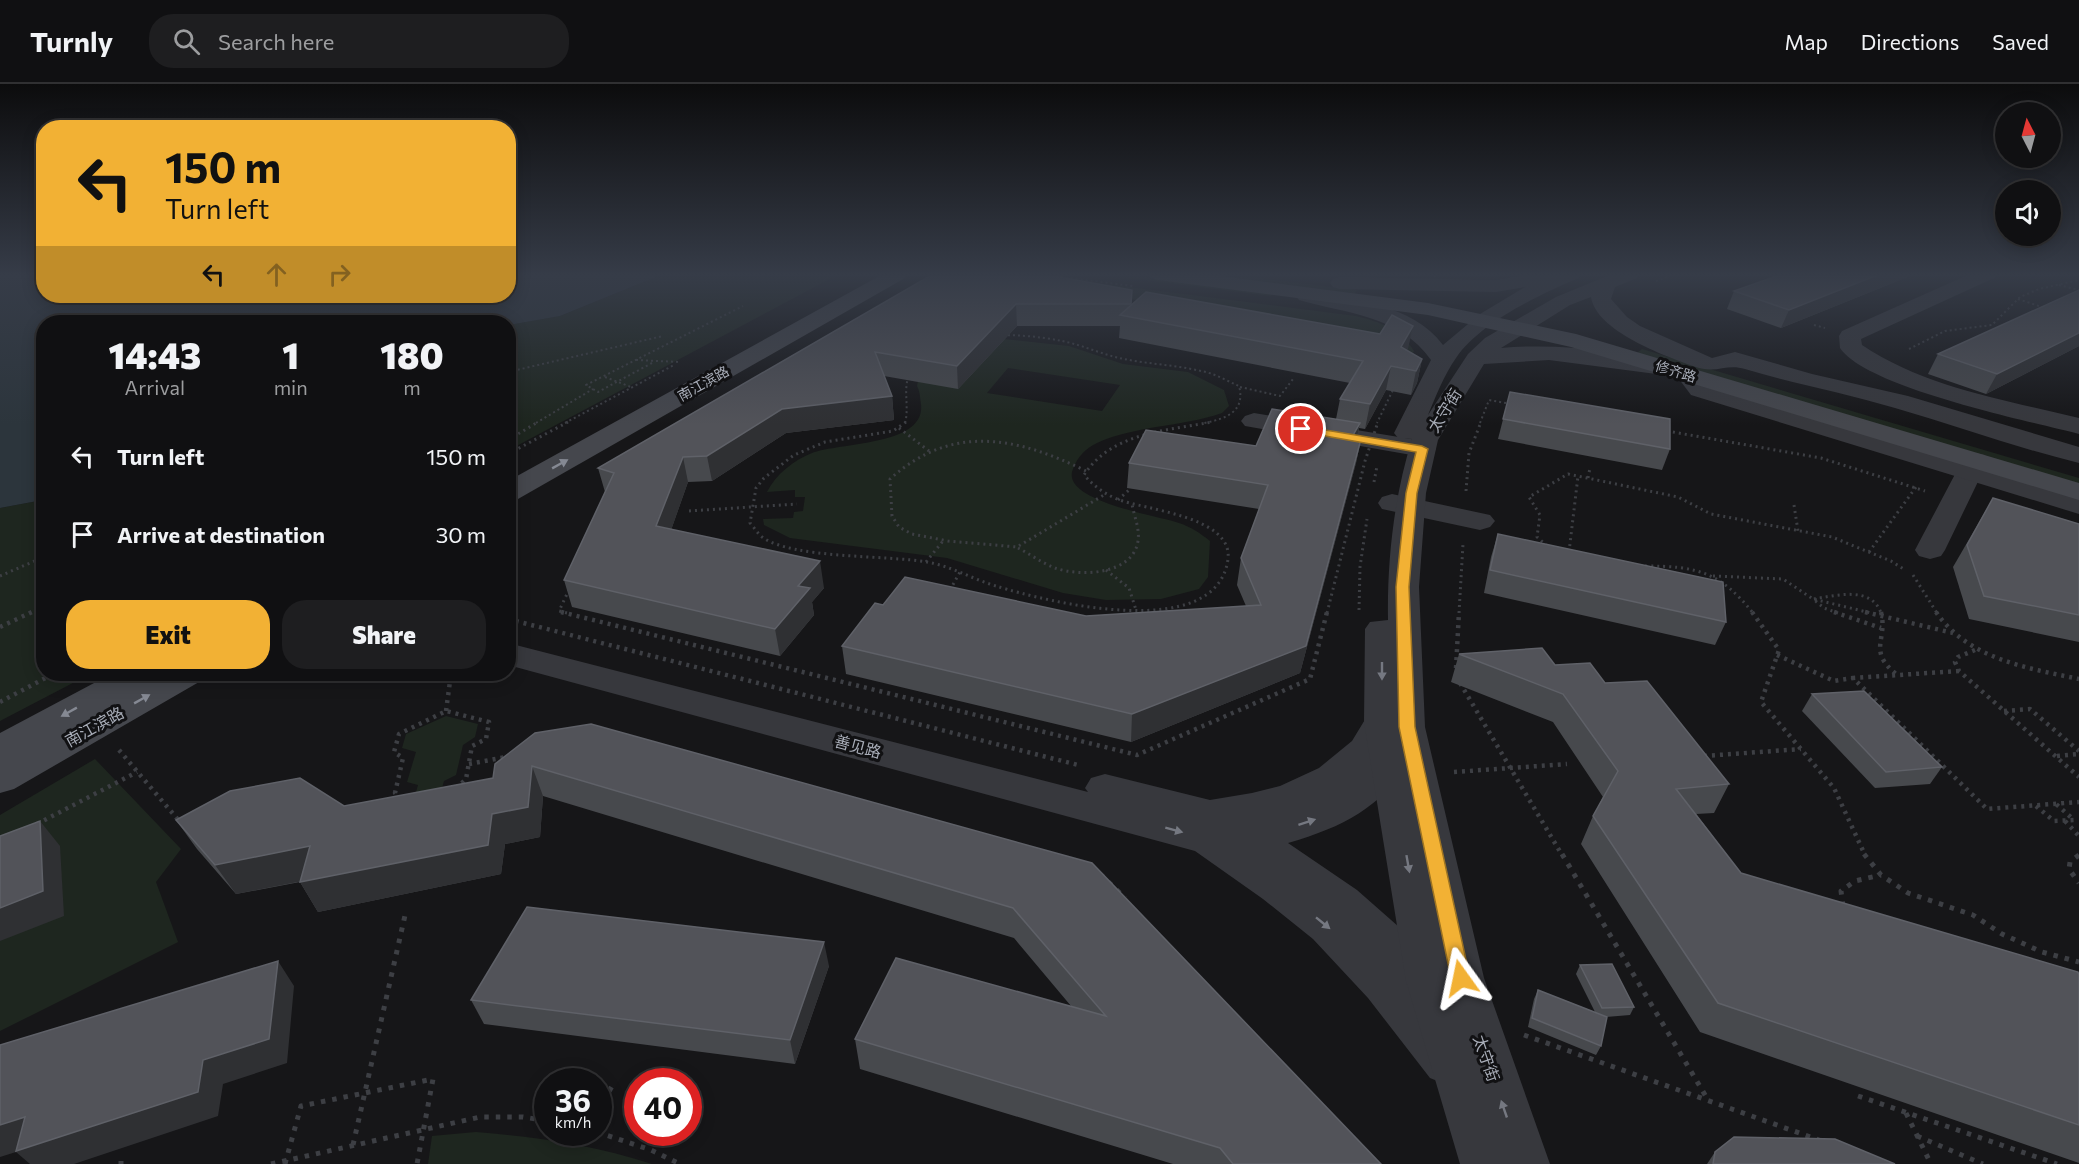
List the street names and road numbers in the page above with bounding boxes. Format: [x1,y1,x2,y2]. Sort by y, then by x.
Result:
street label: 修齐路 [1653,357,1699,385]
street label: 南江滨路 [674,362,732,404]
street label: 太守街 [1423,385,1465,435]
street label: 南江滨路 [61,702,127,750]
street label: 善见路 [832,731,884,761]
street label: 太守街 [1470,1032,1504,1084]

